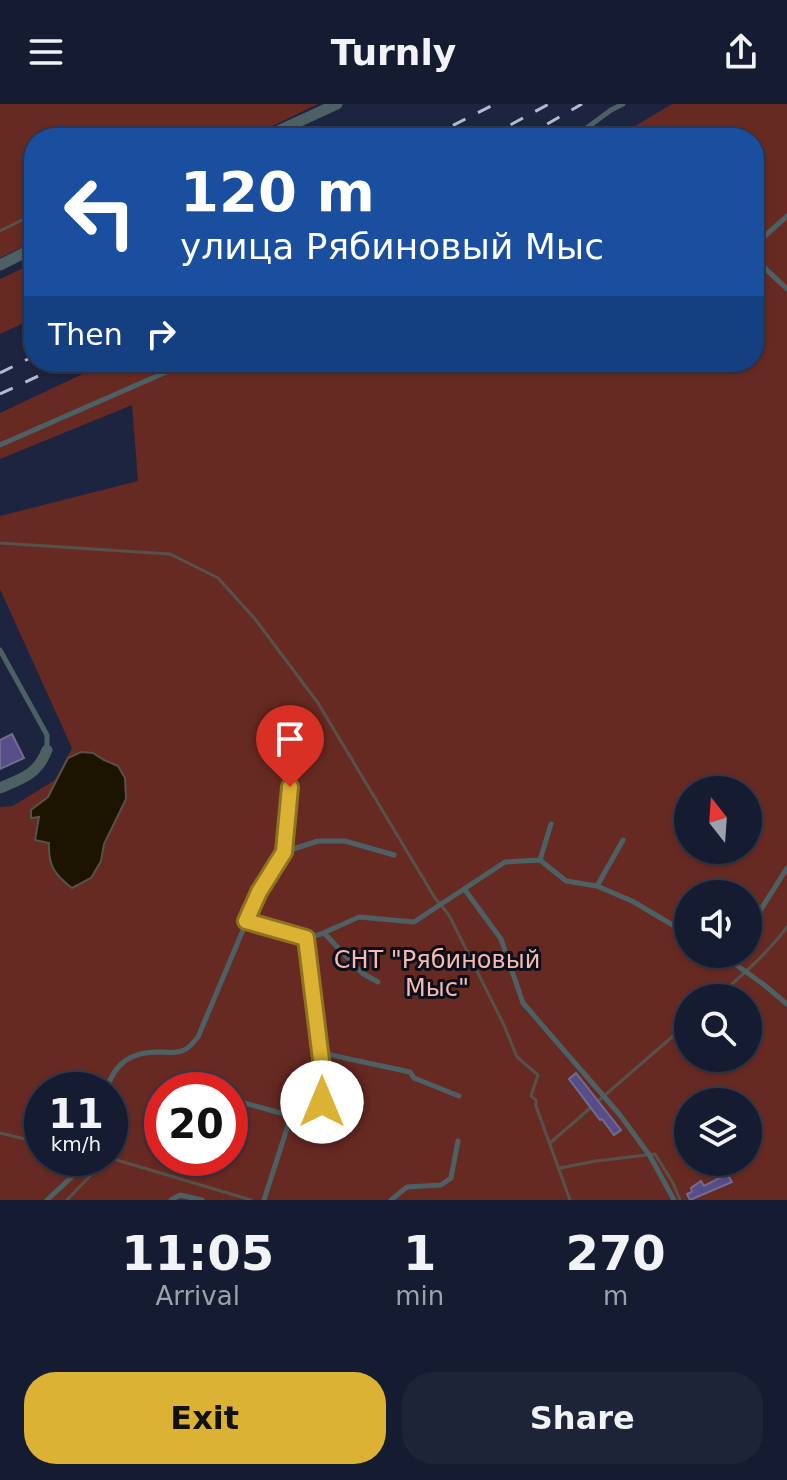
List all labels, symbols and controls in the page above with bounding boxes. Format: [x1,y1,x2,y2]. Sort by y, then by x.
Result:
icon: menu [24,30,68,74]
icon: share [719,30,763,74]
text: Turnly [331,32,456,73]
text: 120 m [180,159,375,224]
icon: left [48,160,152,264]
text: улица Рябиновый Мыс [180,226,604,267]
icon: right [139,312,183,356]
text: Then [48,317,123,352]
pin [256,705,324,787]
icon: arrive [268,717,312,761]
north arrow [674,776,762,864]
map controls [674,776,762,1176]
button: sound [674,880,762,968]
park label: СНТ "Рябиновый Мыс" [334,946,540,1002]
button: search [674,984,762,1072]
position arrow [280,1060,364,1144]
speed limit sign: 20 [144,1072,248,1176]
button: layers [674,1088,762,1176]
text: 11 [48,1091,104,1137]
text: km/h [51,1132,101,1156]
text: 11:05 [121,1225,274,1281]
text: 1 [403,1225,436,1281]
text: 270 [566,1225,666,1281]
text: Arrival [155,1281,240,1311]
text: min [395,1281,444,1311]
text: m [603,1281,628,1311]
button: Exit [24,1372,386,1464]
button: Share [402,1372,763,1464]

